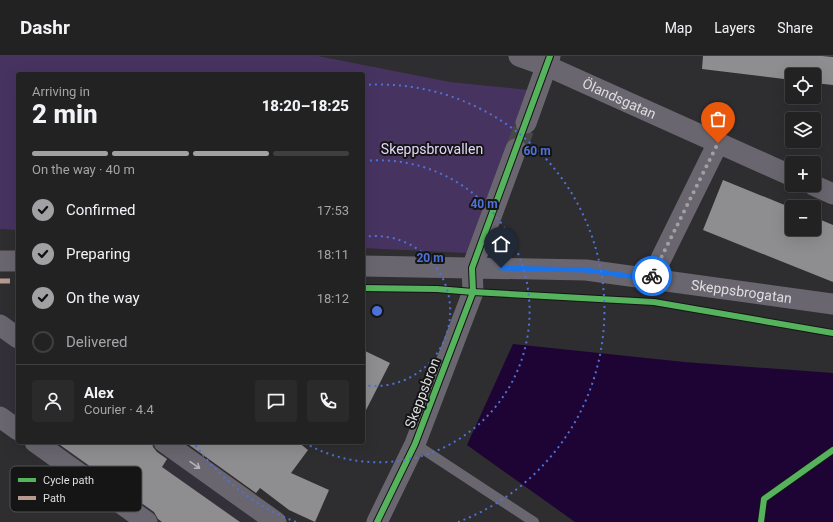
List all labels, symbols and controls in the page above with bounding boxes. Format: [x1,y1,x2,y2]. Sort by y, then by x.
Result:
text: Dashr [20,16,70,39]
text: Map [665,20,692,36]
text: Layers [714,20,755,36]
text: Share [777,20,813,36]
map controls [785,68,821,236]
button: locate [785,68,821,104]
street label: Ölandsgatan [580,75,659,122]
text: Arriving in [32,84,90,99]
text: 18:20–18:25 [262,97,349,115]
text: 2 min [32,99,98,129]
pin [701,102,735,143]
icon: bag [707,108,729,130]
button: layers [785,112,821,148]
park label: Skeppsbrovallen [381,141,483,157]
text: 60 m [523,144,551,158]
button: + [785,156,821,192]
text: On the way · 40 m [32,162,135,177]
text: 40 m [470,197,498,211]
icon: check [32,199,54,221]
button: − [785,200,821,236]
text: Confirmed [66,201,136,219]
text: 17:53 [317,203,349,218]
pin [484,227,518,268]
icon: home [490,233,512,255]
icon: check [32,243,54,265]
text: Preparing [66,245,130,263]
text: 18:11 [317,247,349,262]
text: 20 m [416,251,444,265]
courier [632,256,672,296]
icon: bike [641,265,663,287]
street label: Skeppsbrogatan [690,277,793,306]
icon: check [32,287,54,309]
text: On the way [66,289,140,307]
text: 18:12 [317,291,349,306]
centre of rings [370,304,384,318]
text: Delivered [66,333,128,351]
street label: Skeppsbron [401,356,443,430]
button: person [32,380,74,422]
button: chat [255,380,297,422]
button: phone [307,380,349,422]
text: Alex [84,384,114,402]
text: Courier · 4.4 [84,402,154,417]
one-way arrow [190,461,201,469]
legend [10,466,142,512]
text: Cycle path [43,474,94,487]
text: Path [43,492,66,505]

